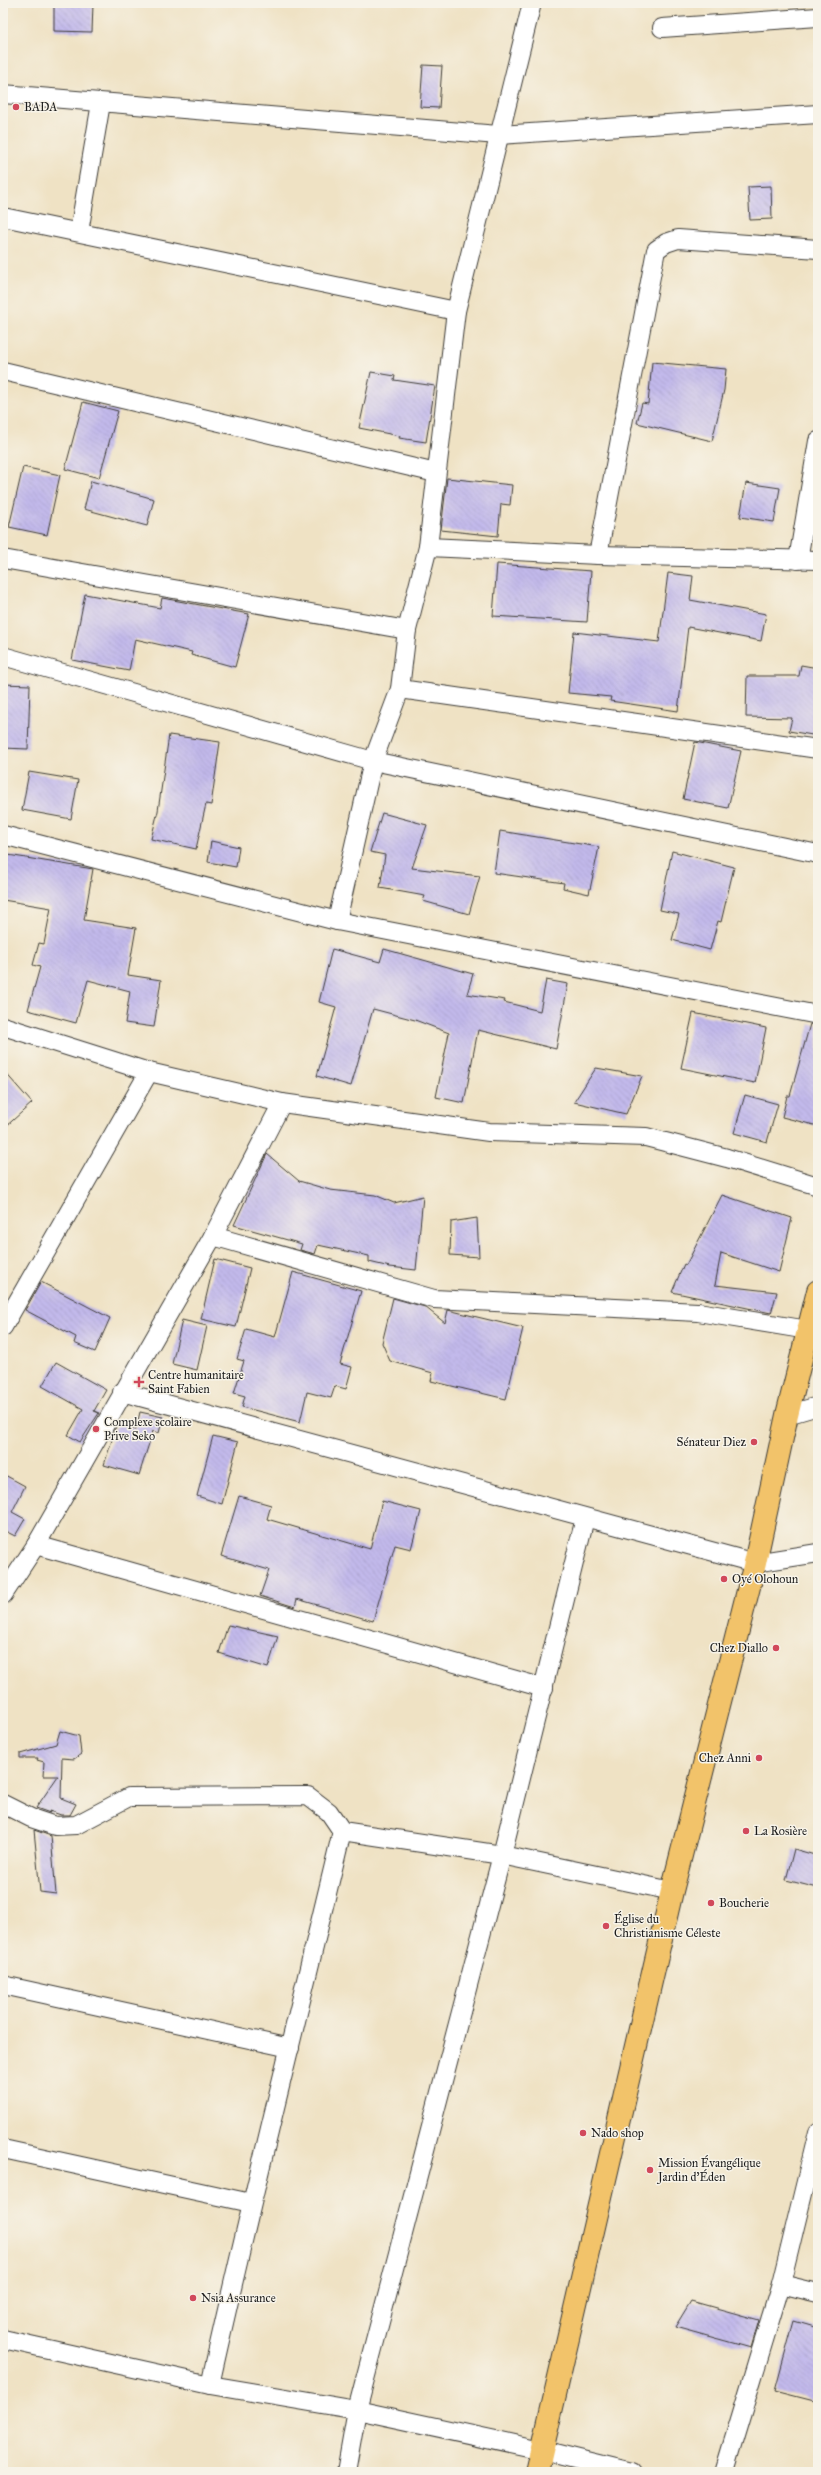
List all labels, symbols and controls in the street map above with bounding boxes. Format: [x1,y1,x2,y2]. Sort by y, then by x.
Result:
place label: BADA [24,100,57,114]
marker: BADA [11,102,21,112]
place label: Centre humanitaire Saint Fabien [148,1368,244,1396]
marker: Centre humanitaire Saint Fabien [133,1376,145,1388]
place label: Complexe scolaire Prive Seko [104,1415,192,1443]
marker: Complexe scolaire Prive Seko [91,1424,101,1434]
place label: Sénateur Diez [677,1435,746,1449]
marker: Sénateur Diez [749,1437,759,1447]
place label: Oyé Olohoun [732,1572,799,1586]
marker: Oyé Olohoun [719,1574,729,1584]
place label: Chez Diallo [710,1641,768,1655]
marker: Chez Diallo [771,1643,781,1653]
place label: Chez Anni [699,1751,752,1765]
marker: Chez Anni [754,1753,764,1763]
place label: La Rosière [754,1824,807,1838]
marker: La Rosière [741,1826,751,1836]
place label: Boucherie [719,1896,769,1910]
marker: Boucherie [706,1898,716,1908]
place label: Église du Christianisme Céleste [614,1910,720,1940]
marker: Église du Christianisme Céleste [601,1921,611,1931]
place label: Nado shop [591,2126,644,2140]
marker: Nado shop [578,2128,588,2138]
place label: Mission Évangélique Jardin d'Éden [656,2154,761,2185]
marker: Mission Évangélique Jardin d'Éden [645,2165,655,2175]
place label: Nsia Assurance [201,2291,276,2305]
marker: Nsia Assurance [188,2293,198,2303]

